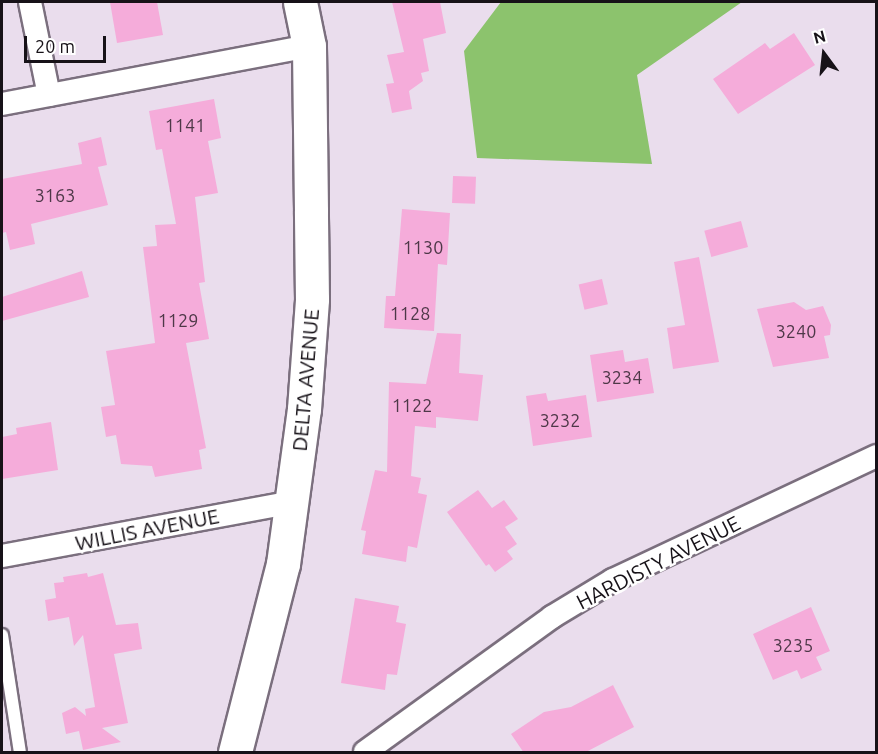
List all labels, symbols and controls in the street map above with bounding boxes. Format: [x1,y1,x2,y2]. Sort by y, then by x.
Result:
scale bar [27,24,110,62]
north arrow [794,24,854,84]
text: N [811,26,827,47]
text: 20 m [35,36,75,56]
house number: 1141 [165,114,205,136]
house number: 3163 [35,184,75,206]
house number: 1130 [403,236,443,258]
house number: 1128 [390,302,430,324]
street label: DELTA AVENUE [286,308,324,452]
house number: 1129 [158,309,198,331]
house number: 3240 [776,320,816,342]
house number: 3234 [602,366,642,388]
house number: 1122 [392,394,432,416]
house number: 3232 [540,409,580,431]
street label: WILLIS AVENUE [73,503,221,555]
street label: HARDISTY AVENUE [572,510,744,614]
house number: 3235 [773,634,813,656]

